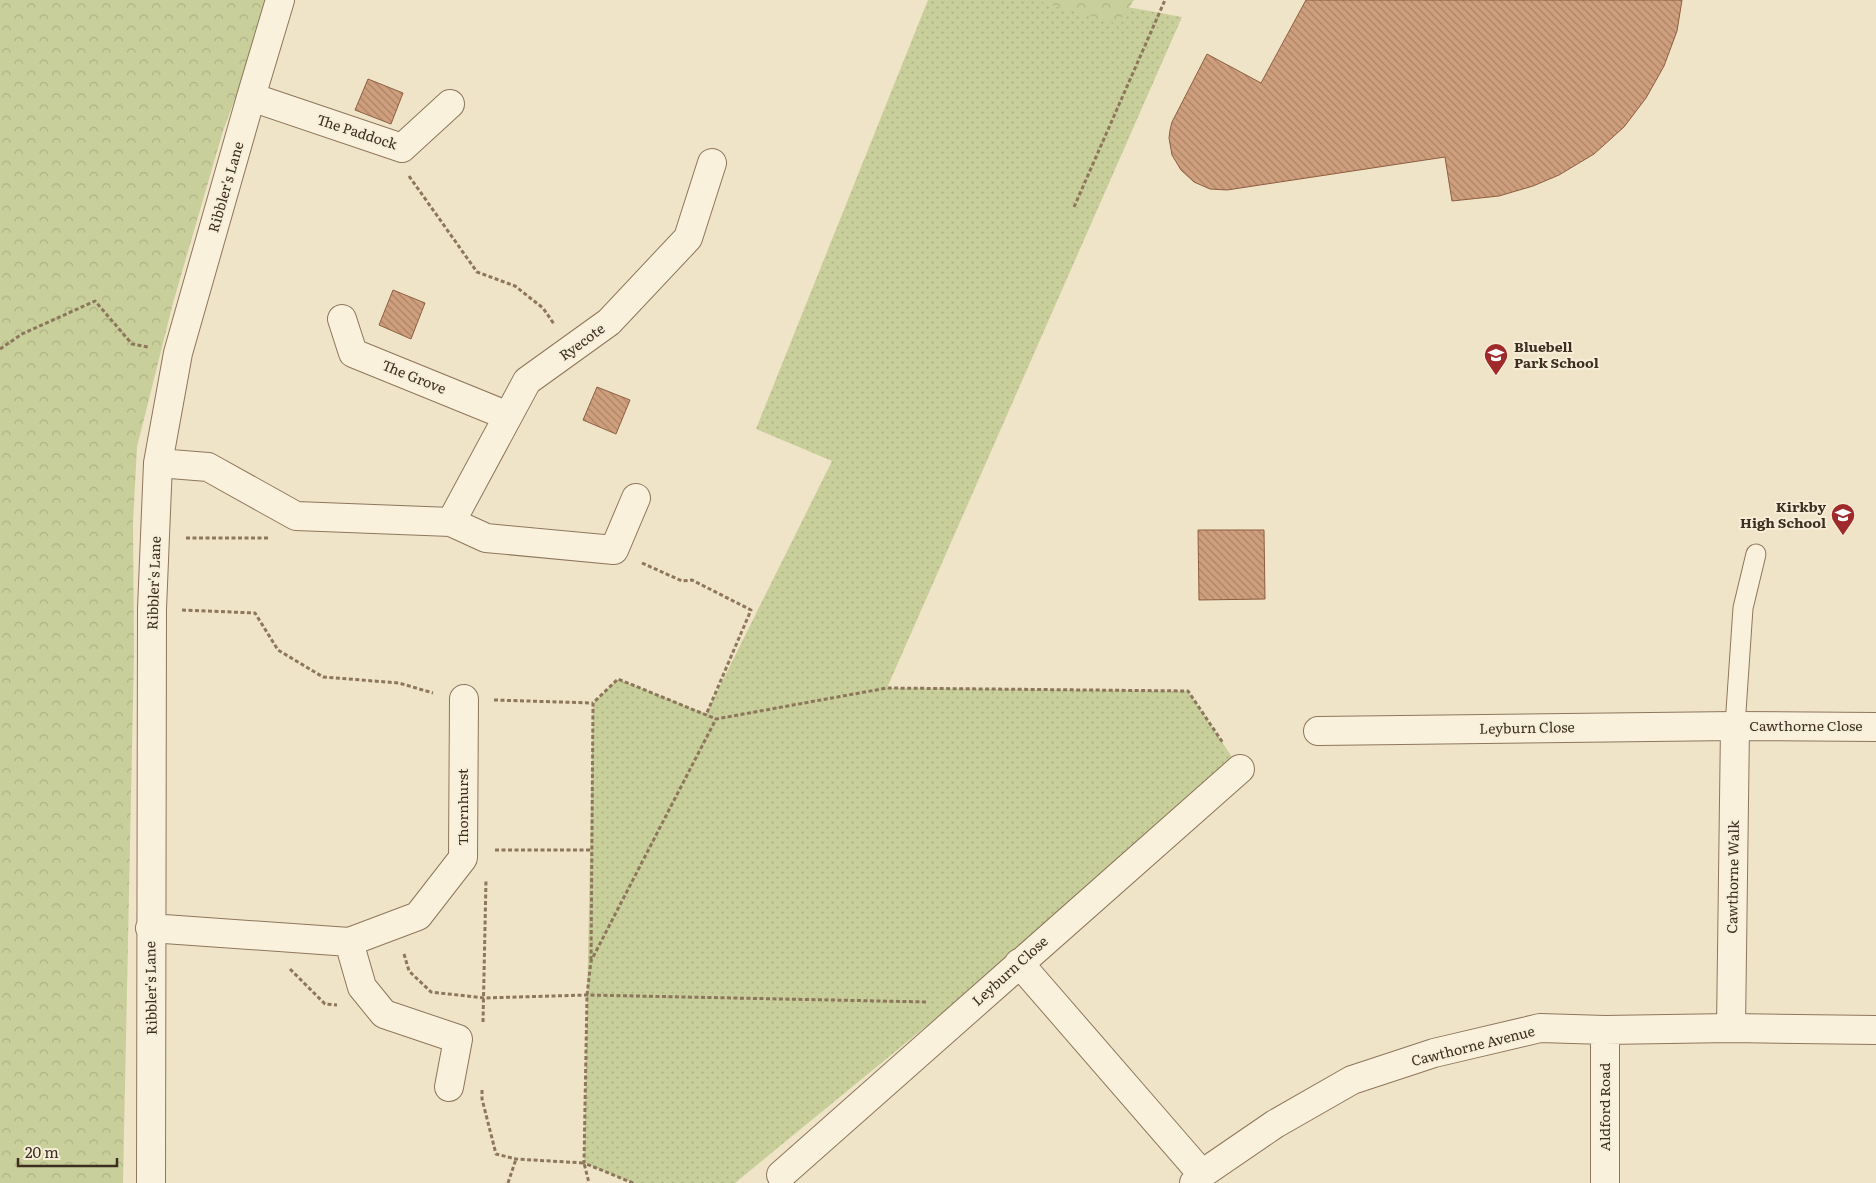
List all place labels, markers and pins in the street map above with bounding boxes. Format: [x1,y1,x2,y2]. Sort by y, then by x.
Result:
place label: Bluebell Park School [1514,336,1599,372]
school or university icon: Bluebell Park School [1483,342,1509,376]
place label: Kirkby High School [1740,496,1826,532]
school or university icon: Kirkby High School [1830,502,1856,536]

